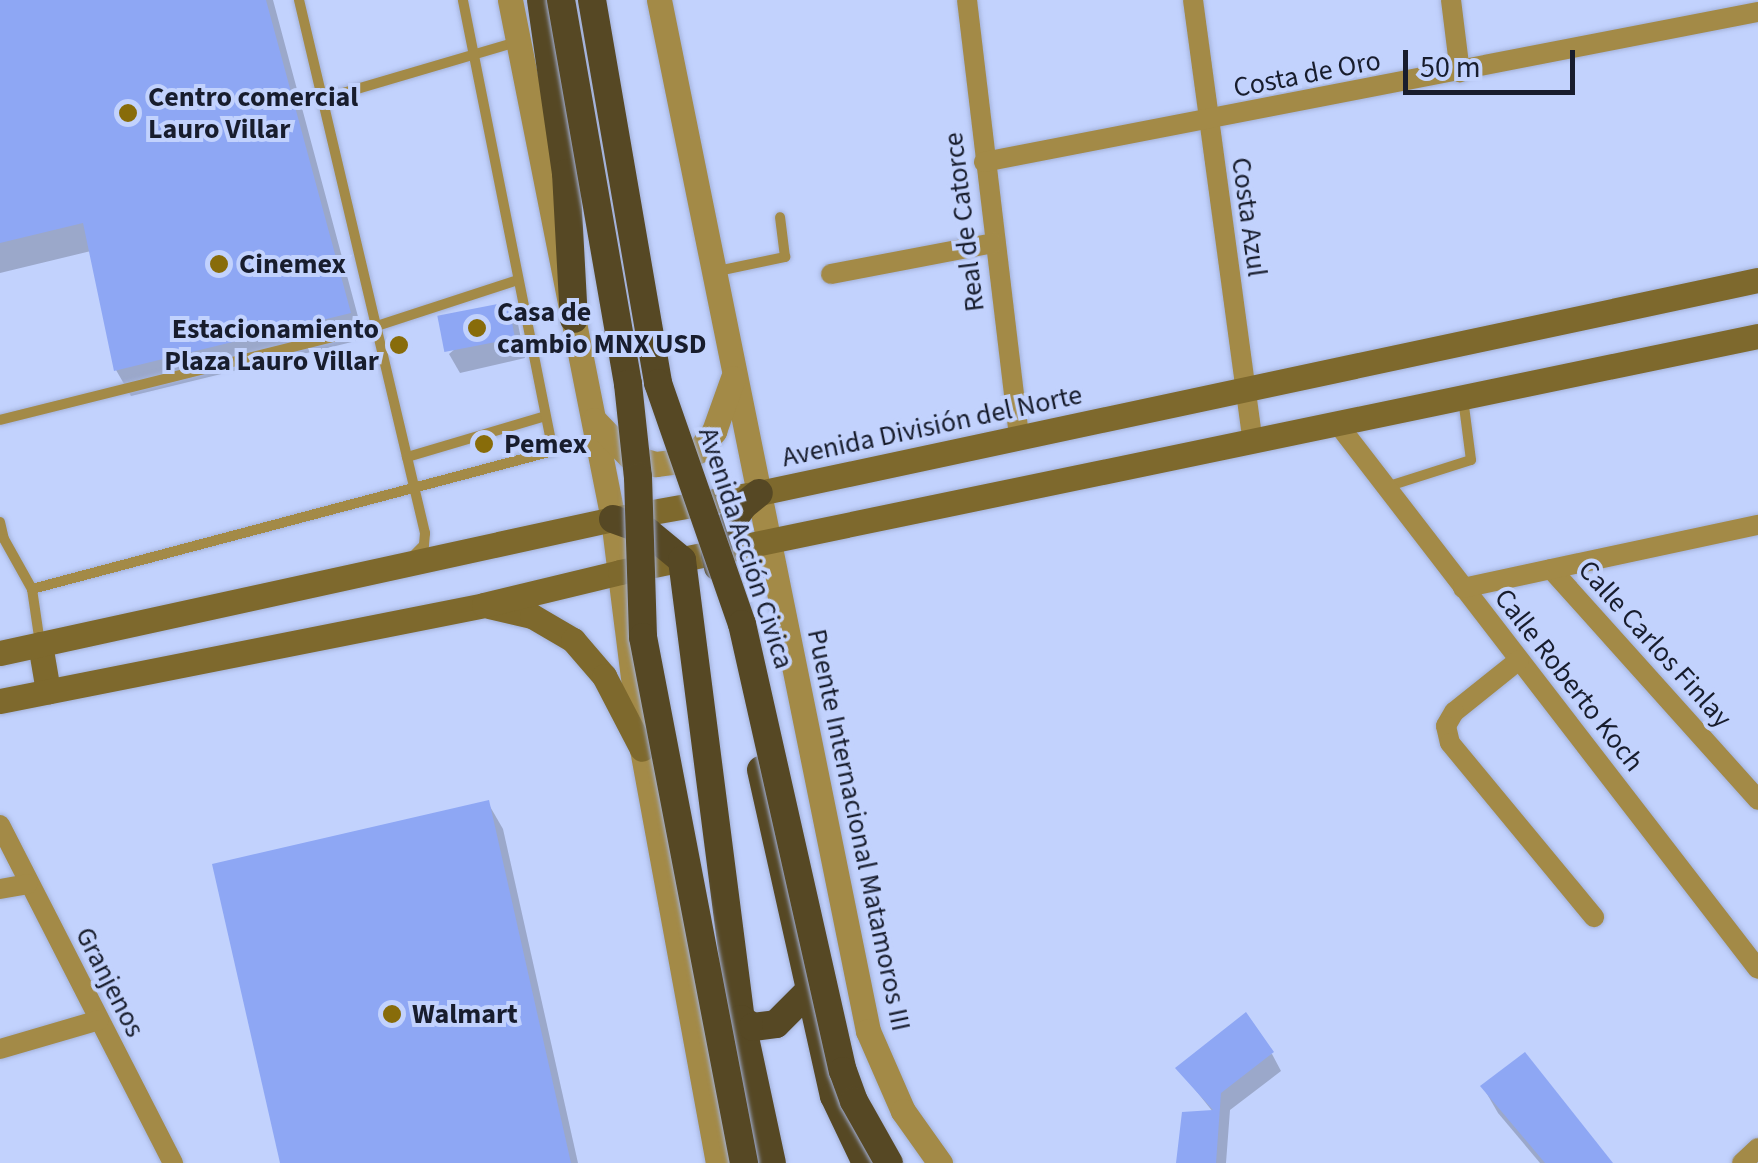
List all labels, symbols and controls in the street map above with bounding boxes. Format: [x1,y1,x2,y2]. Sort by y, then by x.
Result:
scale bar [1408,30,1580,92]
street label: Costa de Oro [1231,43,1383,105]
text: 50 m [1420,46,1481,89]
place label: Centro comercial Lauro Villar [148,80,358,146]
marker: Centro comercial Lauro Villar [117,102,139,124]
street label: Real de Catorce [936,130,992,314]
street label: Costa Azul [1224,155,1274,279]
place label: Cinemex [239,247,346,281]
marker: Cinemex [208,253,230,275]
place label: Casa de cambio MNX USD [497,295,707,361]
place label: Estacionamiento Plaza Lauro Villar [164,312,379,378]
marker: Casa de cambio MNX USD [466,317,488,339]
marker: Estacionamiento Plaza Lauro Villar [388,334,410,356]
street label: Avenida División del Norte [779,378,1085,474]
street label: Avenida Acción Civica [691,423,801,673]
place label: Pemex [504,427,587,461]
marker: Pemex [473,433,495,455]
street label: Calle Carlos Finlay [1571,553,1739,735]
street label: Calle Roberto Koch [1487,582,1651,778]
street label: Puente Internacional Matamoros III [800,626,918,1034]
street label: Granjenos [68,921,152,1043]
place label: Walmart [412,997,518,1031]
marker: Walmart [381,1003,403,1025]

